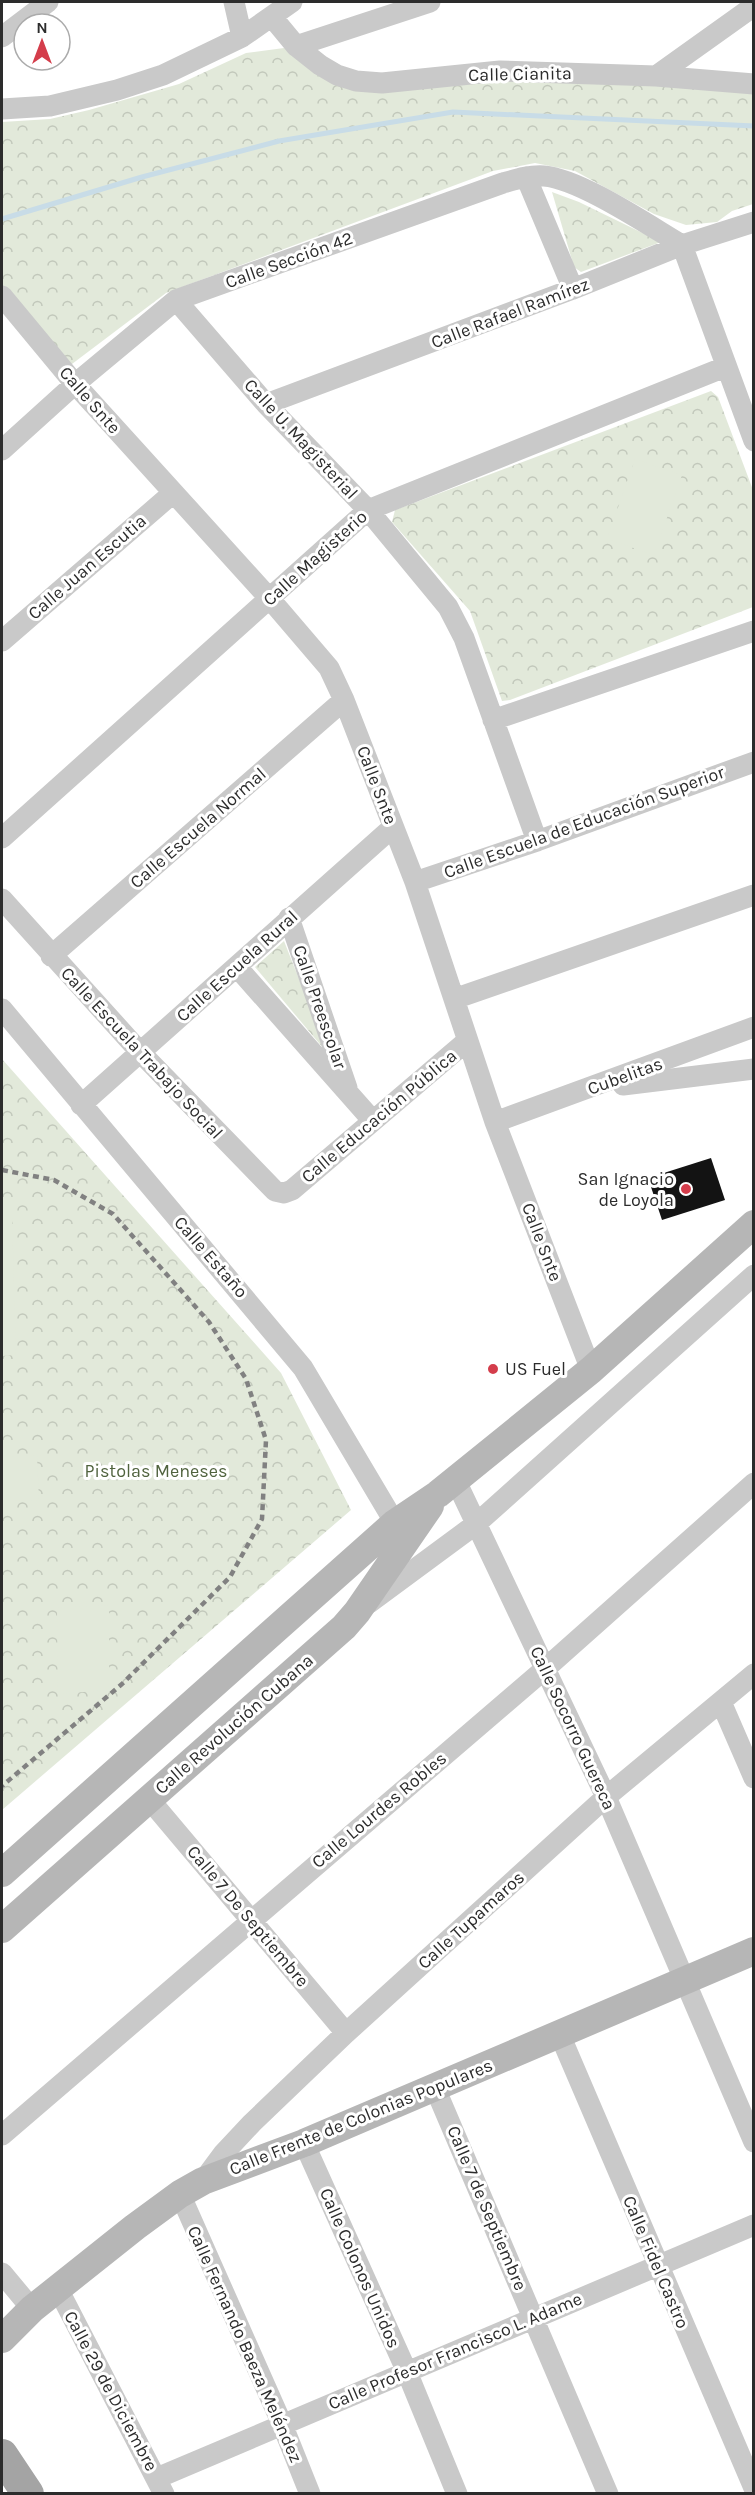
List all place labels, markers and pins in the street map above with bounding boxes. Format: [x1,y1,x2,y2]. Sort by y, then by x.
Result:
place label: San Ignacio de Loyola [578,1168,674,1211]
marker: San Ignacio de Loyola [679,1182,693,1196]
place label: US Fuel [505,1358,566,1380]
marker: US Fuel [486,1362,500,1376]

